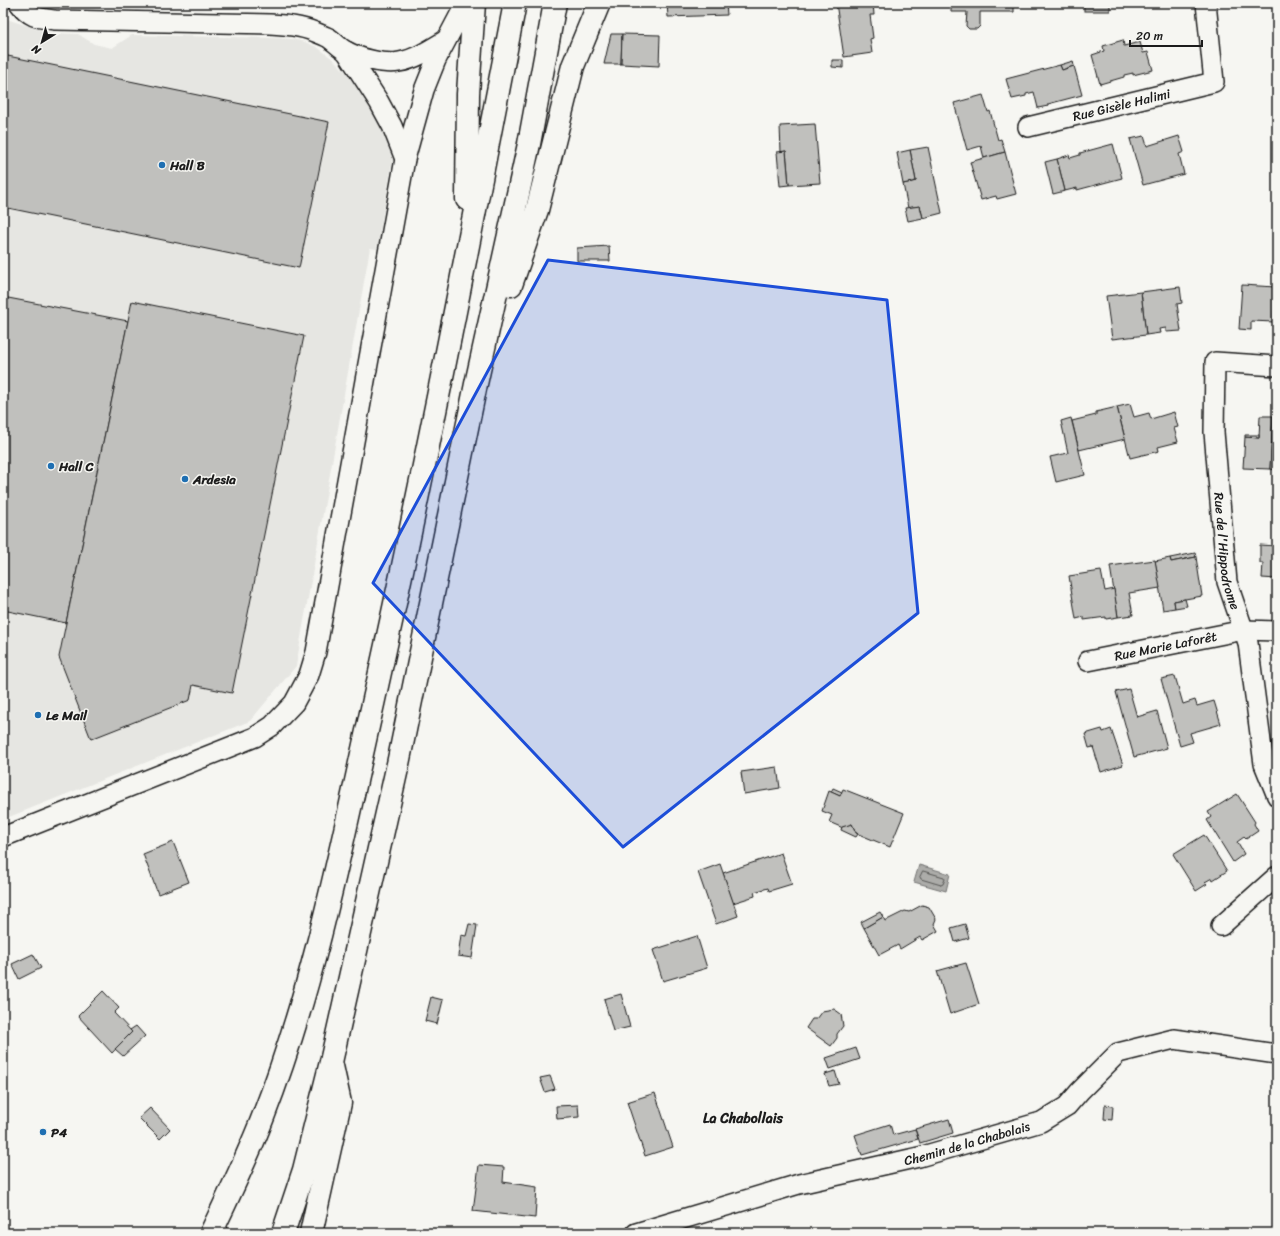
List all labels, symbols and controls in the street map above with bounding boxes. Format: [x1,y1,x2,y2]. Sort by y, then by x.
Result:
north arrow [22,22,62,62]
scale bar [1130,22,1202,48]
text: 20 m [1136,25,1163,47]
text: N [27,39,46,60]
street label: Rue Gisèle Halimi [1070,81,1173,127]
place label: Hall B [169,154,206,177]
marker: Hall B [157,160,167,170]
place label: Hall C [58,455,95,478]
marker: Hall C [46,461,56,471]
place label: Ardesia [192,468,236,491]
marker: Ardesia [180,474,190,484]
street label: Rue de l'Hippodrome [1208,491,1247,613]
street label: Rue Marie Laforêt [1112,624,1219,667]
place label: Le Mail [46,704,88,727]
marker: Le Mail [33,710,43,720]
district label: La Chabollais [703,1106,784,1131]
street label: Chemin de la Chabolais [902,1114,1033,1172]
place label: P4 [51,1121,68,1144]
marker: P4 [38,1127,48,1137]

